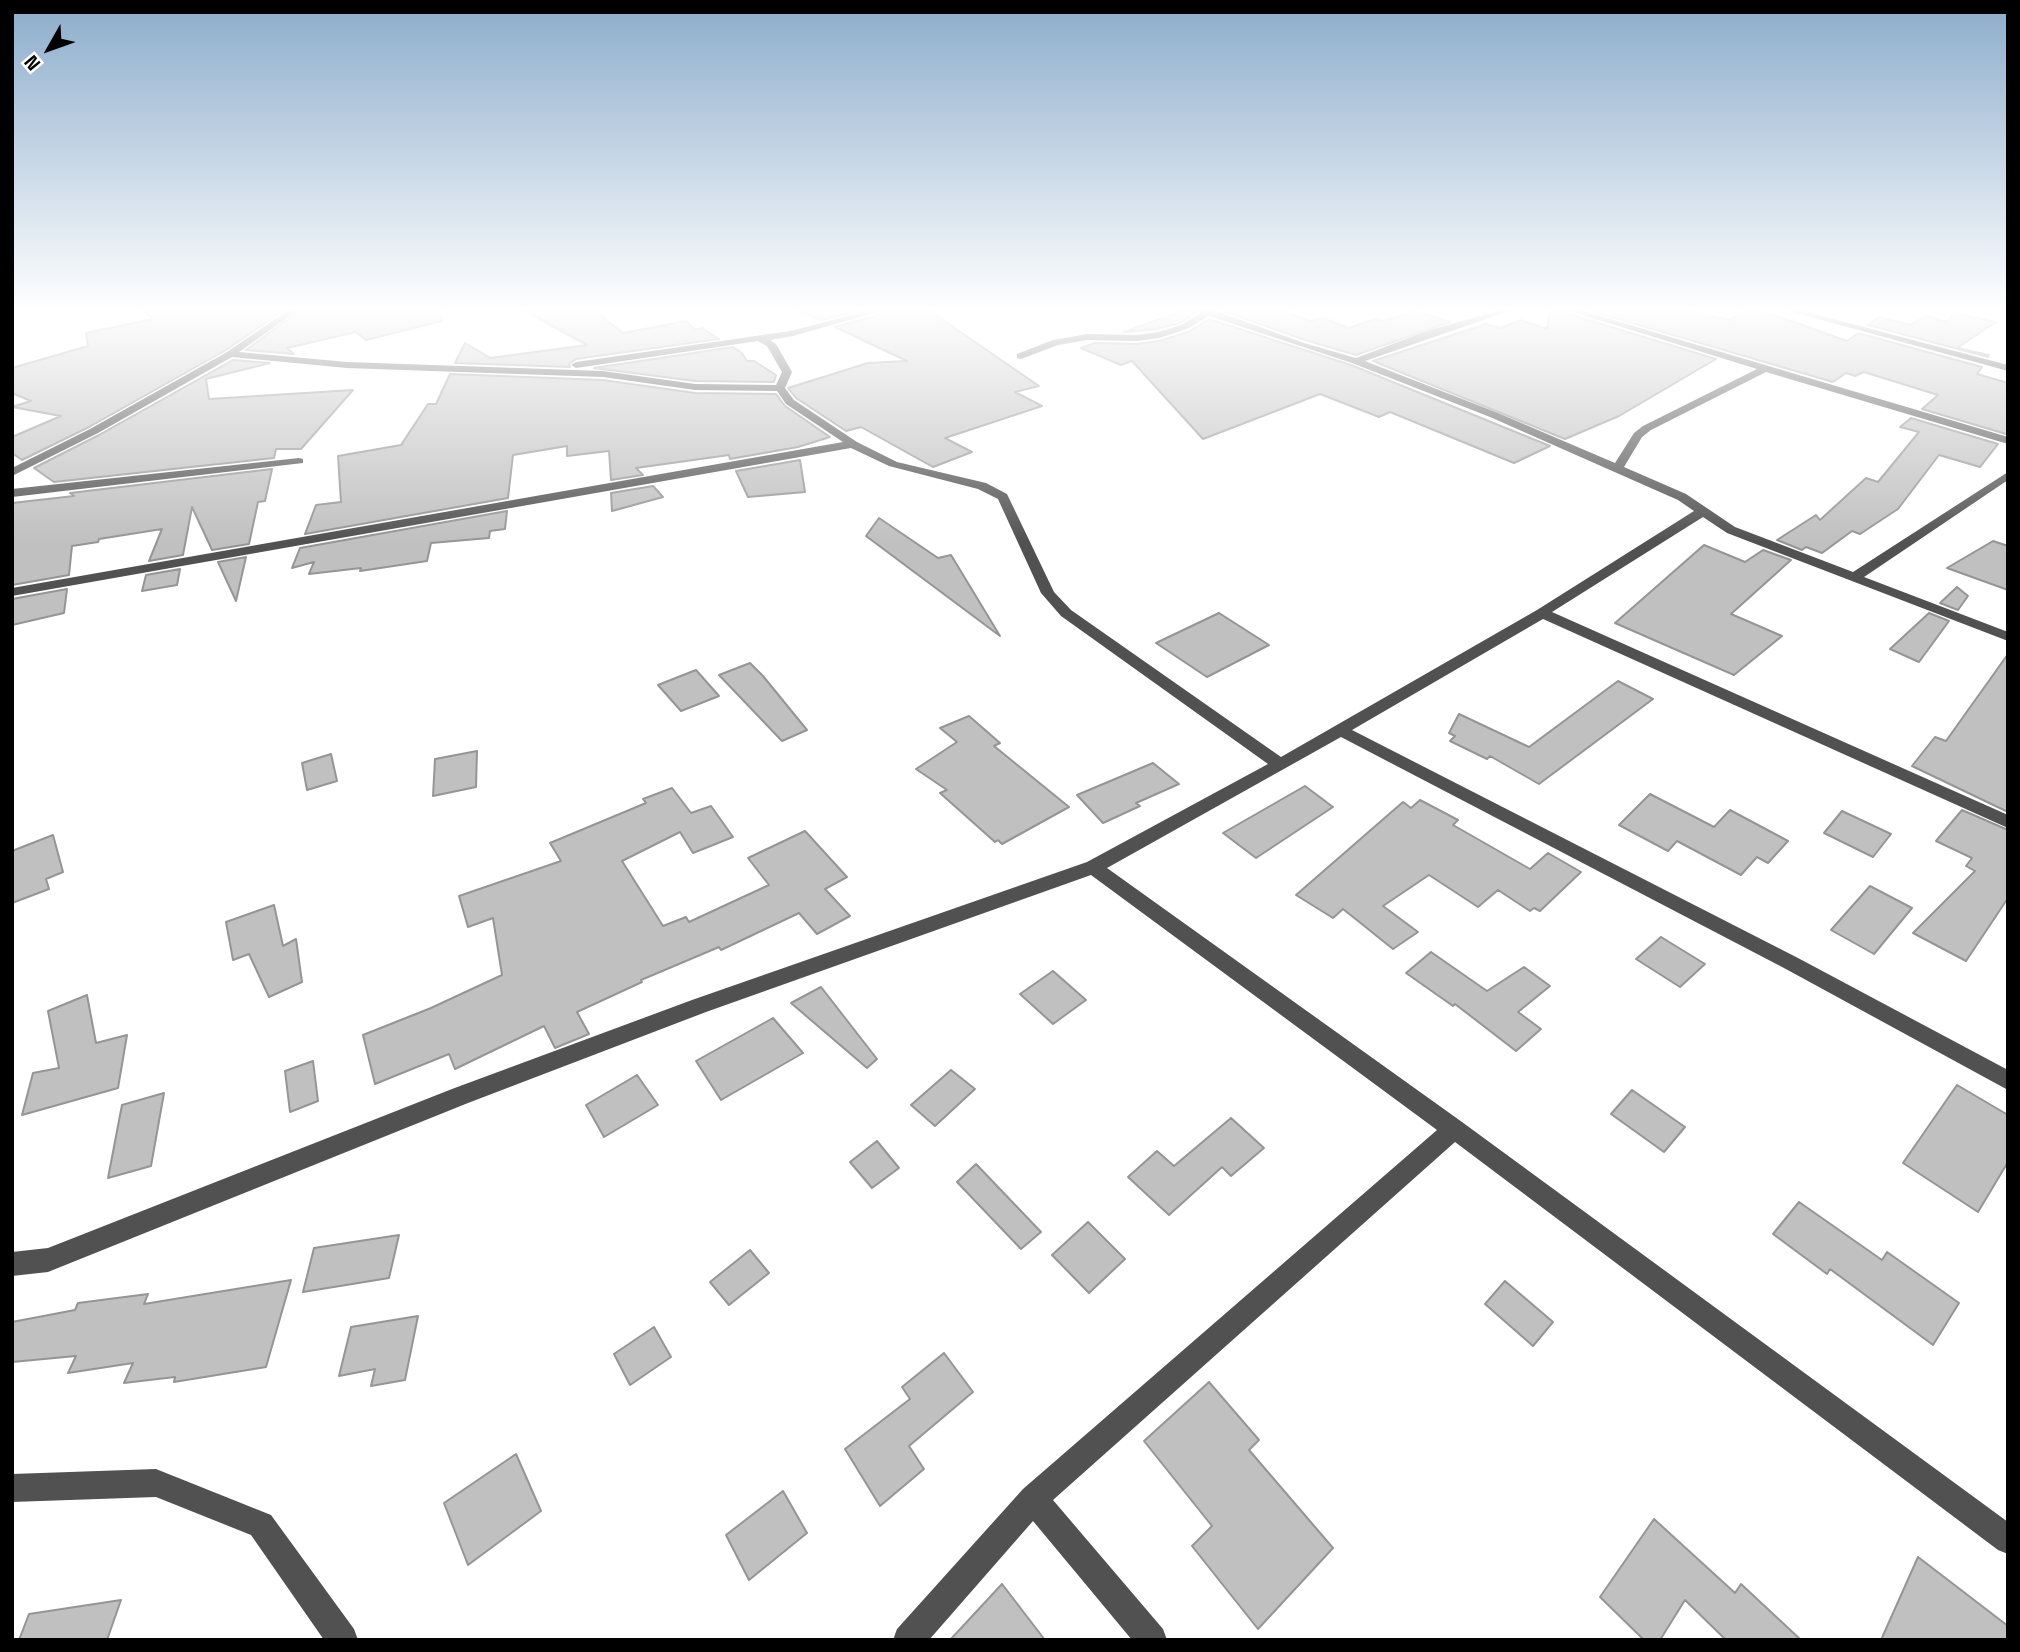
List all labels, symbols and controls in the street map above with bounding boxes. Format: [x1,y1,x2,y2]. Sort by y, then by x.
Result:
north arrow [14,14,84,84]
text: N [19,50,46,76]

